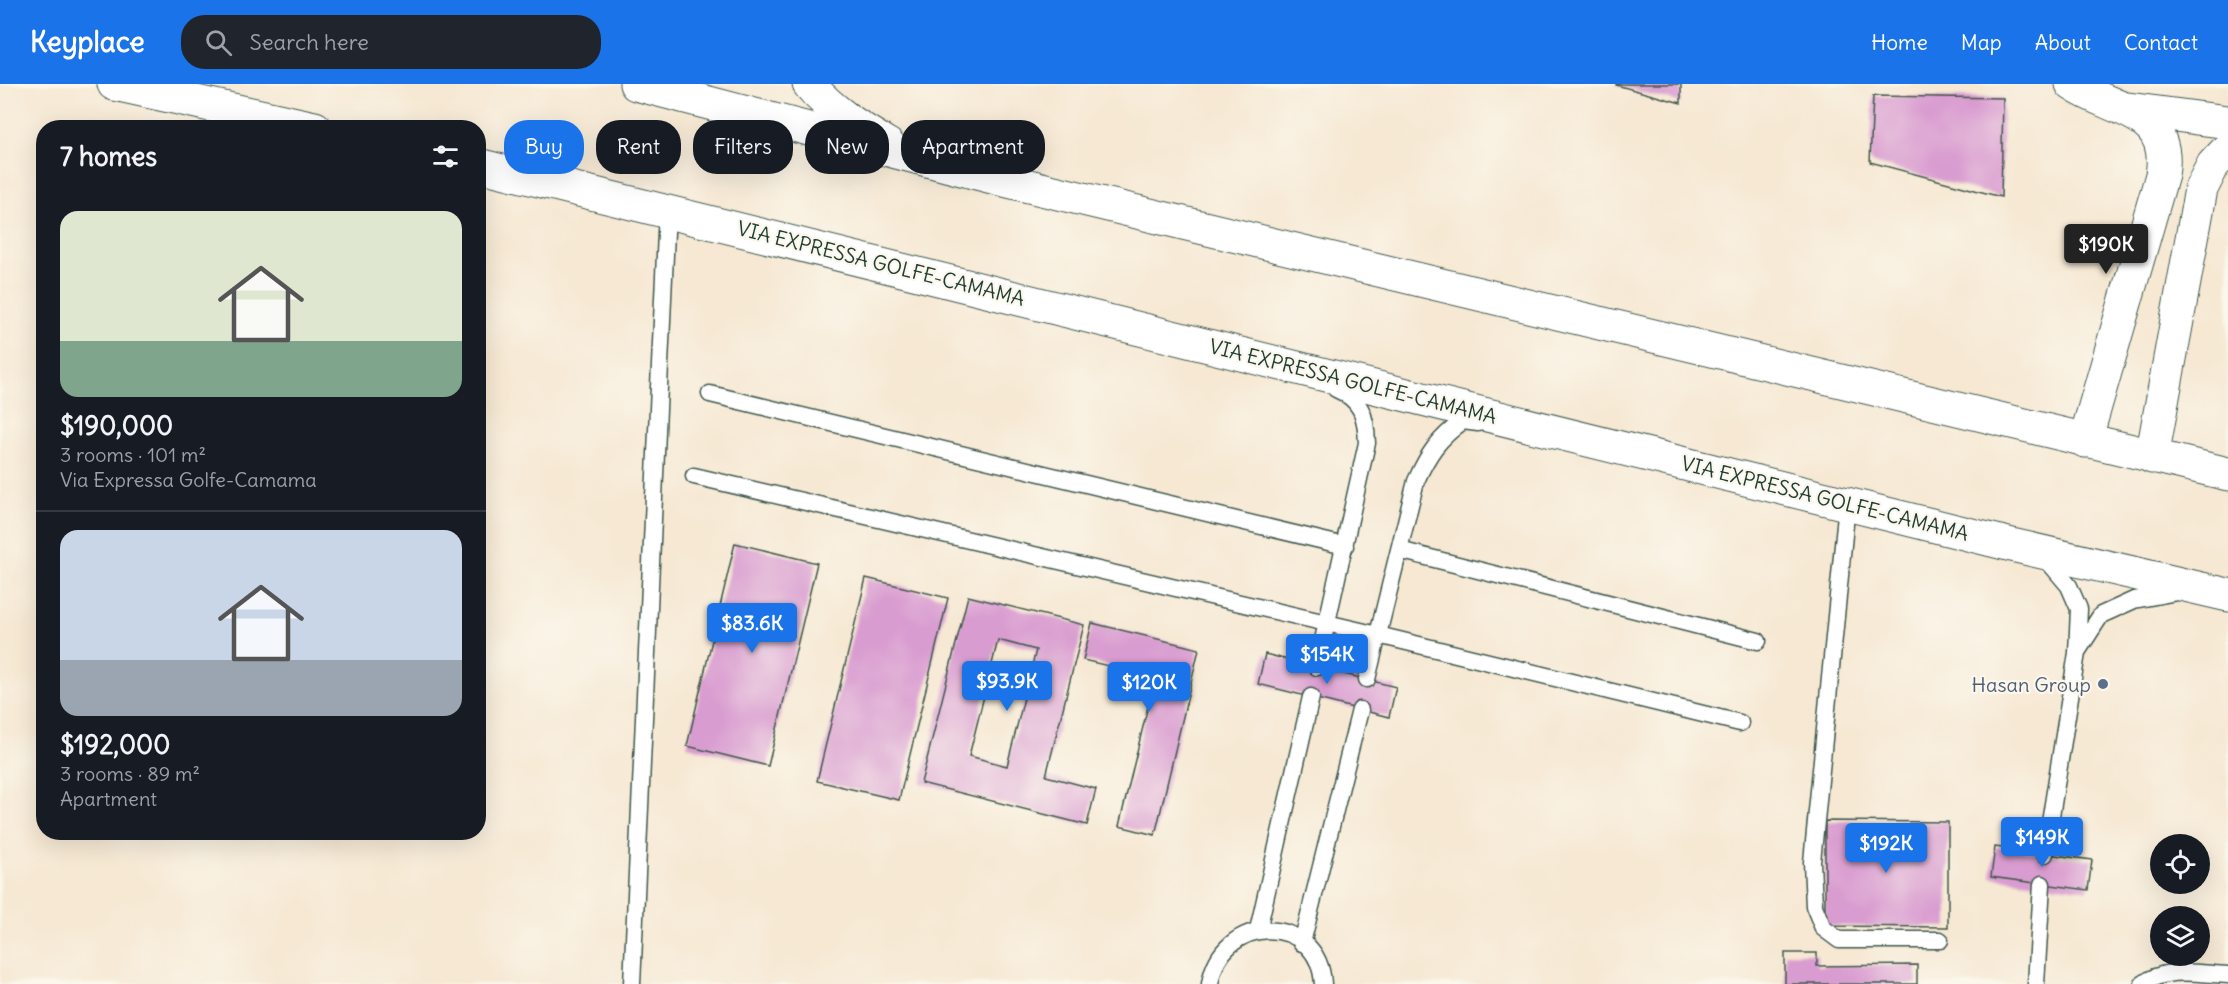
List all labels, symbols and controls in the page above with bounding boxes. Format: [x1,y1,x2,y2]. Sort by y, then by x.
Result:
search box [181,15,601,69]
text: Keyplace [30,24,145,60]
icon: search [202,26,235,59]
text: Search here [250,28,369,56]
text: Home [1871,29,1928,56]
text: Map [1961,29,2002,56]
text: About [2035,29,2091,56]
text: Contact [2124,29,2198,56]
chip: Buy [504,120,584,174]
chip: Rent [596,120,681,174]
chip: Filters [693,120,793,174]
chip: New [805,120,889,174]
chip: Apartment [901,120,1045,174]
text: 7 homes [60,140,157,173]
icon: filters [429,140,462,173]
street label: VIA EXPRESSA GOLFE-CAMAMA [735,215,1027,311]
pin: $190K [2064,224,2148,275]
text: $190K [2078,231,2134,256]
icon: home [207,250,315,358]
street label: VIA EXPRESSA GOLFE-CAMAMA [1207,333,1499,429]
text: $190,000 [60,409,173,442]
text: 3 rooms · 101 m² [60,442,206,467]
street label: VIA EXPRESSA GOLFE-CAMAMA [1679,450,1971,546]
text: Via Expressa Golfe-Camama [60,467,317,492]
icon: home [207,569,315,677]
pin: $83.6K [703,603,801,654]
text: $83.6K [721,610,783,635]
pin: $154K [1285,634,1369,685]
text: $154K [1300,641,1354,666]
pin: $93.9K [958,661,1056,712]
pin: $120K [1107,662,1191,713]
text: $93.9K [976,668,1038,693]
text: $120K [1121,669,1177,694]
place label: Hasan Group [1972,672,2091,697]
marker: Hasan Group [2096,677,2110,691]
text: $192,000 [60,728,170,761]
text: 3 rooms · 89 m² [60,761,200,786]
text: Apartment [60,786,157,811]
pin: $149K [2000,817,2084,868]
pin: $192K [1844,823,1928,874]
text: $149K [2015,824,2069,849]
text: $192K [1859,830,1913,855]
map controls [2150,834,2210,966]
button: locate [2150,834,2210,894]
button: layers [2150,906,2210,966]

